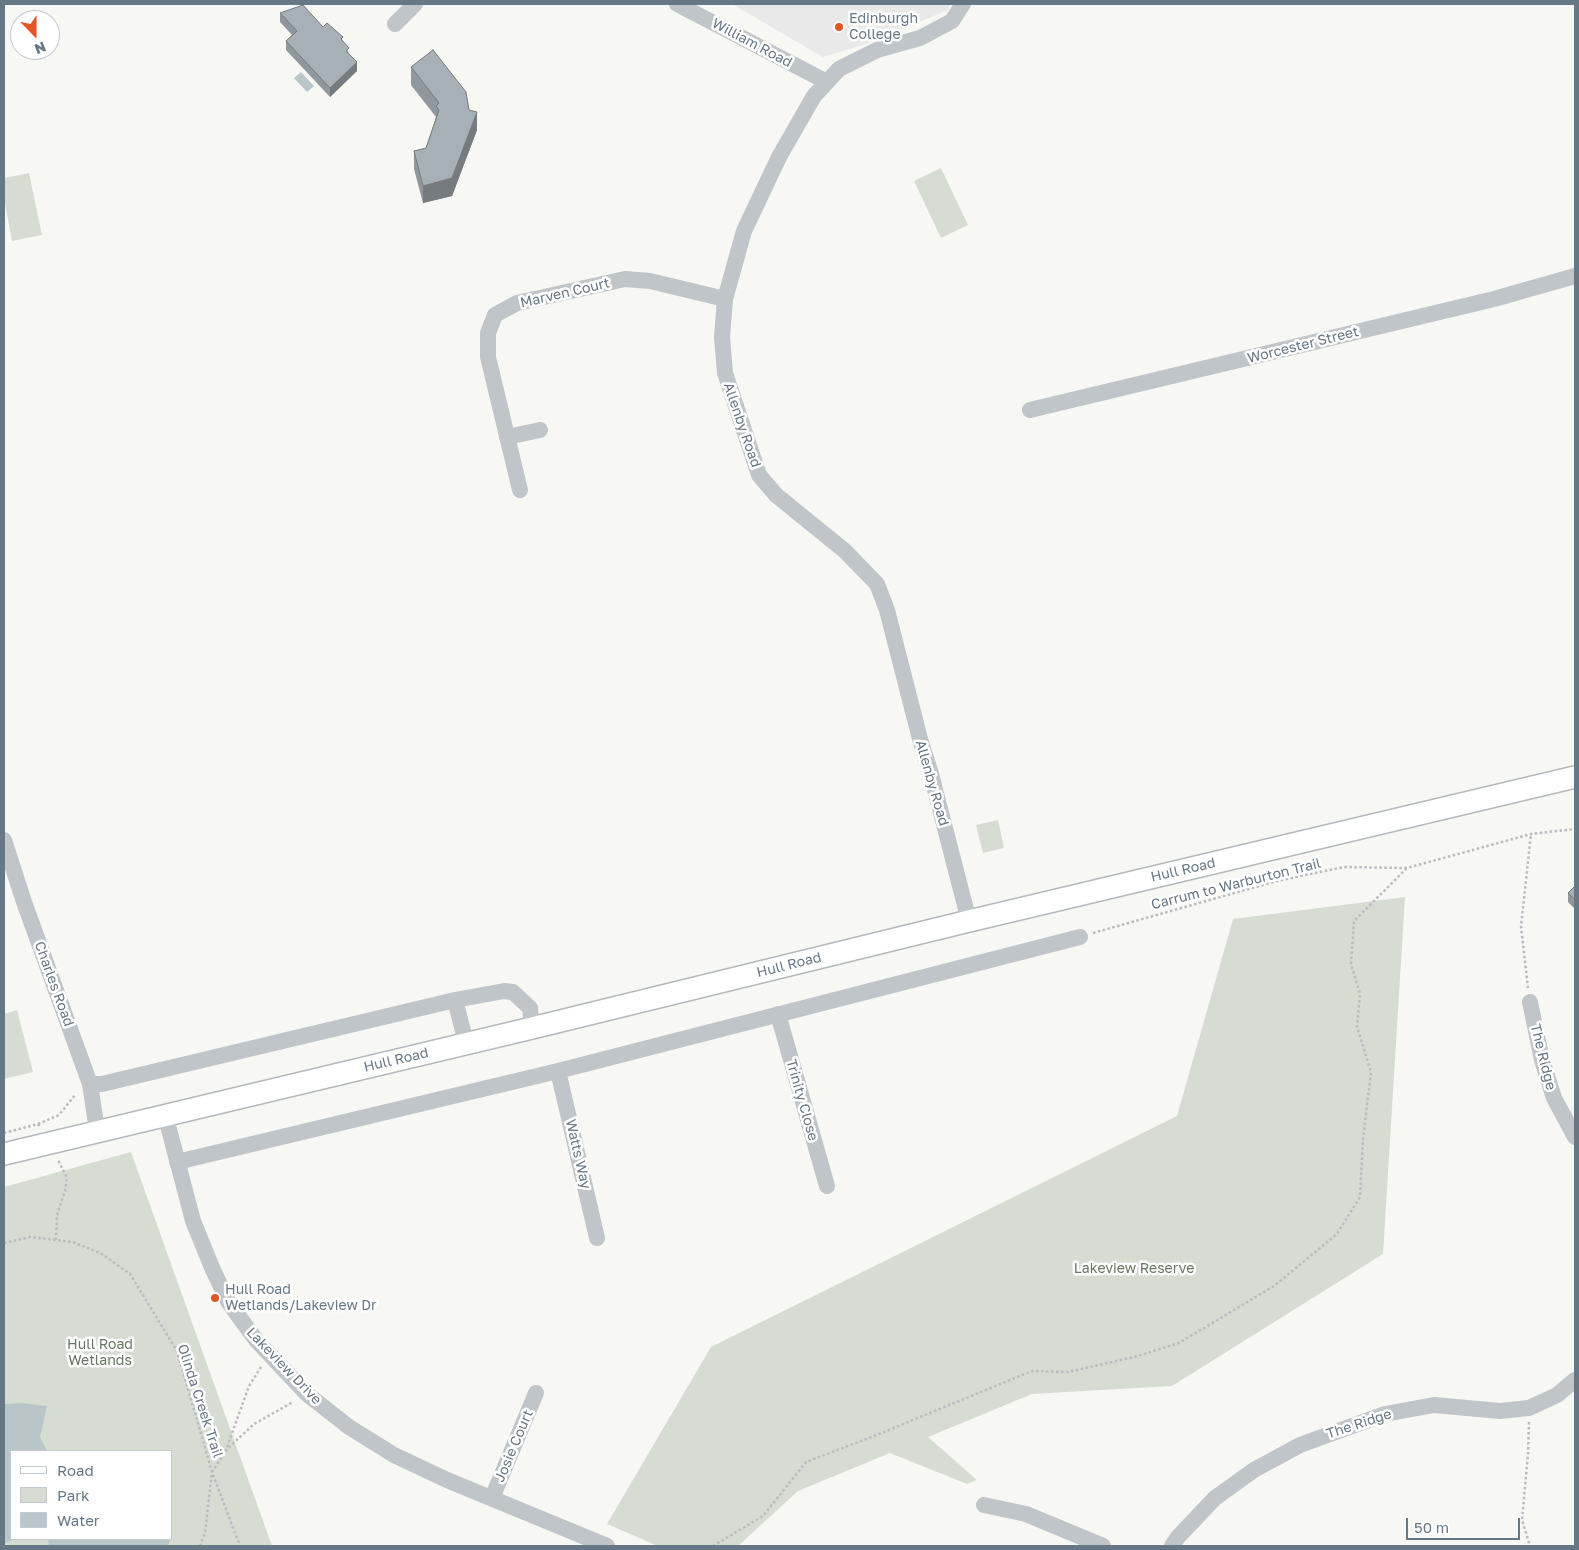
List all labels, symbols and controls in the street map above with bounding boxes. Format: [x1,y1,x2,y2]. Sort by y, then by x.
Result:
north arrow [10,10,60,60]
place label: Edinburgh College [849,11,918,44]
street label: William Road [709,15,795,71]
marker: Edinburgh College [833,21,845,33]
text: N [32,39,49,58]
street label: Marven Court [519,275,611,311]
street label: Worcester Street [1246,323,1360,367]
street label: Allenby Road [720,380,764,470]
street label: Allenby Road [912,738,952,828]
street label: Hull Road [1149,854,1217,886]
street label: Carrum to Warburton Trail [1149,855,1323,913]
street label: Charles Road [31,939,77,1029]
street label: Hull Road [755,949,823,981]
street label: The Ridge [1527,1022,1559,1092]
street label: Hull Road [362,1044,430,1076]
street label: Trinity Close [782,1057,822,1143]
street label: Watts Way [562,1118,594,1190]
park label: Lakeview Reserve [1074,1261,1194,1277]
place label: Hull Road Wetlands/Lakeview Dr [225,1282,377,1314]
marker: Hull Road Wetlands/Lakeview Dr [209,1292,221,1304]
street label: Lakeview Drive [243,1324,325,1408]
park label: Hull Road Wetlands [67,1337,133,1370]
street label: Olinda Creek Trail [174,1342,226,1460]
street label: The Ridge [1324,1406,1394,1442]
street label: Josie Court [491,1407,537,1485]
legend [10,1450,172,1540]
text: Road [57,1461,94,1479]
text: Park [57,1486,89,1504]
scale bar [1409,1508,1523,1540]
text: Water [57,1511,100,1529]
text: 50 m [1414,1518,1449,1536]

